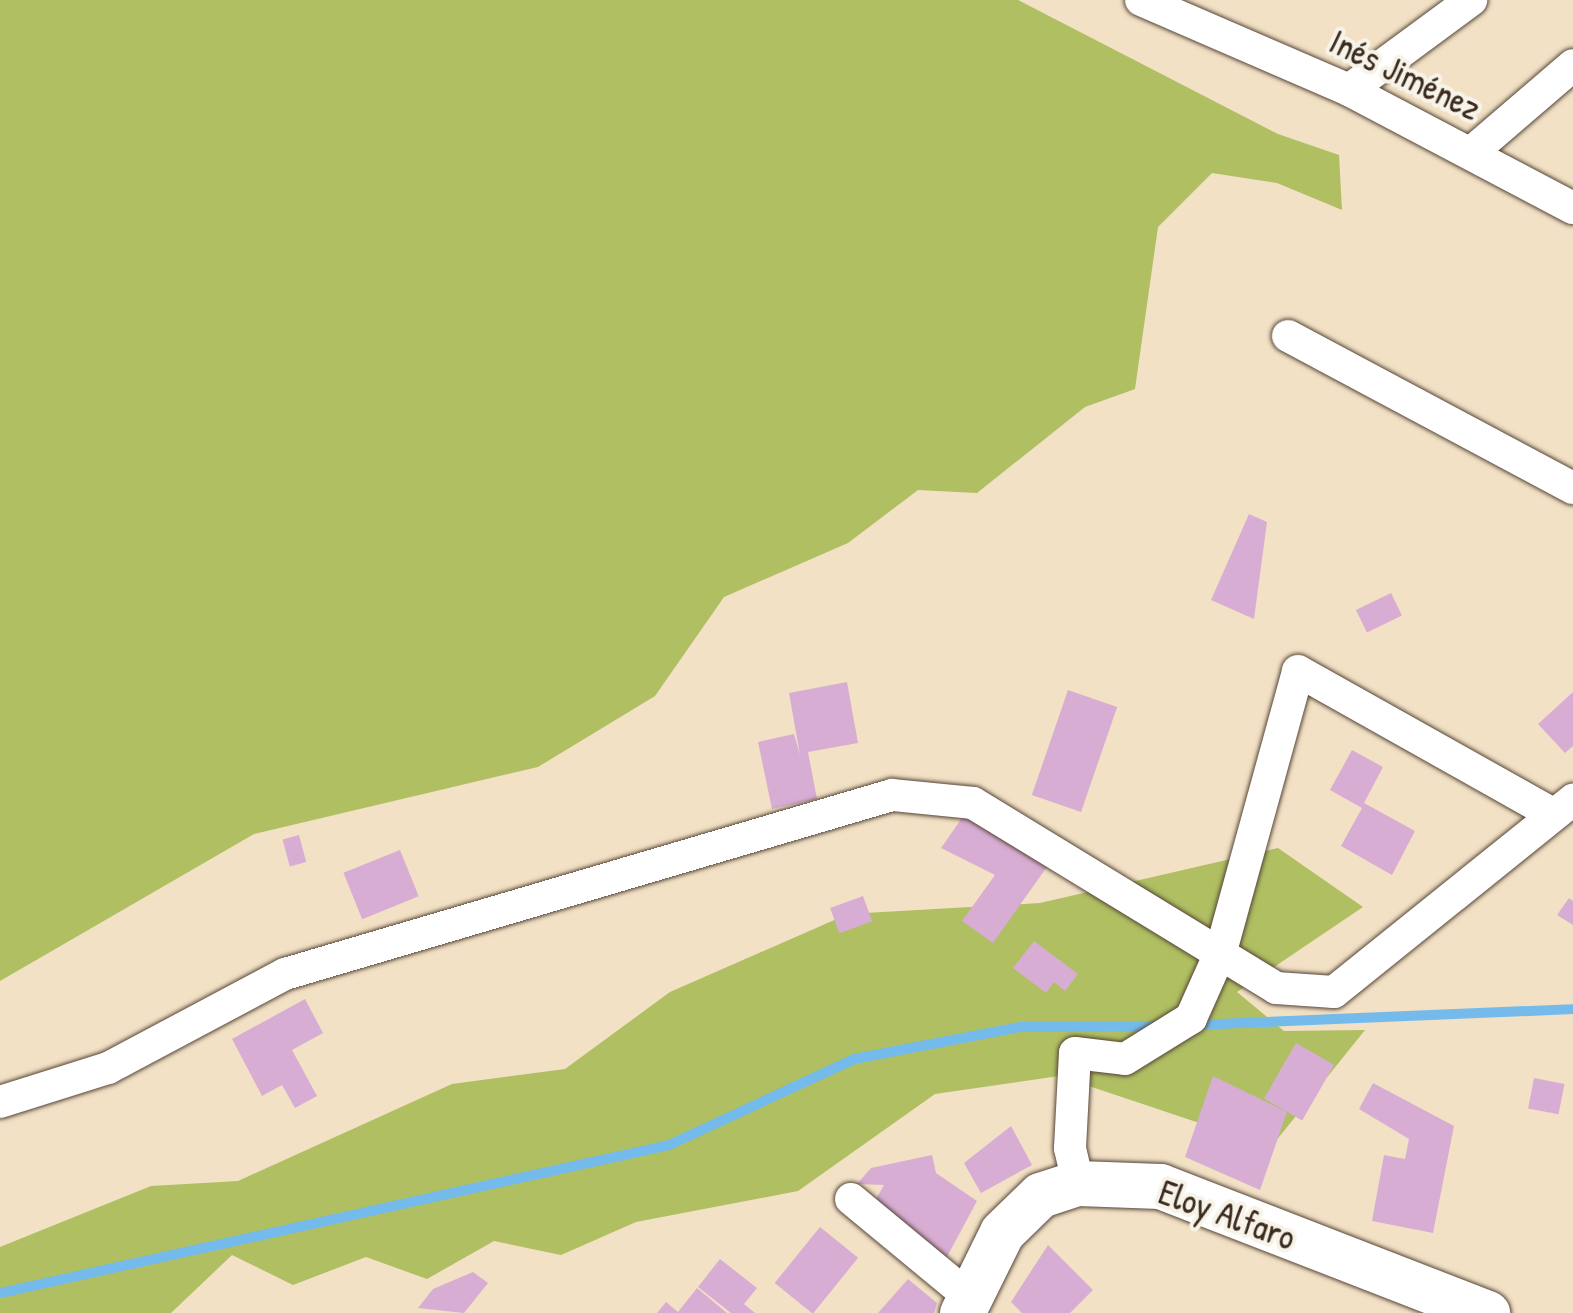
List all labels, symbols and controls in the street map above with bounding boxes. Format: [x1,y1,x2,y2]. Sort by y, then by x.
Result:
street label: Inés Jiménez [1323,20,1487,130]
street label: Eloy Alfaro [1153,1171,1301,1259]

